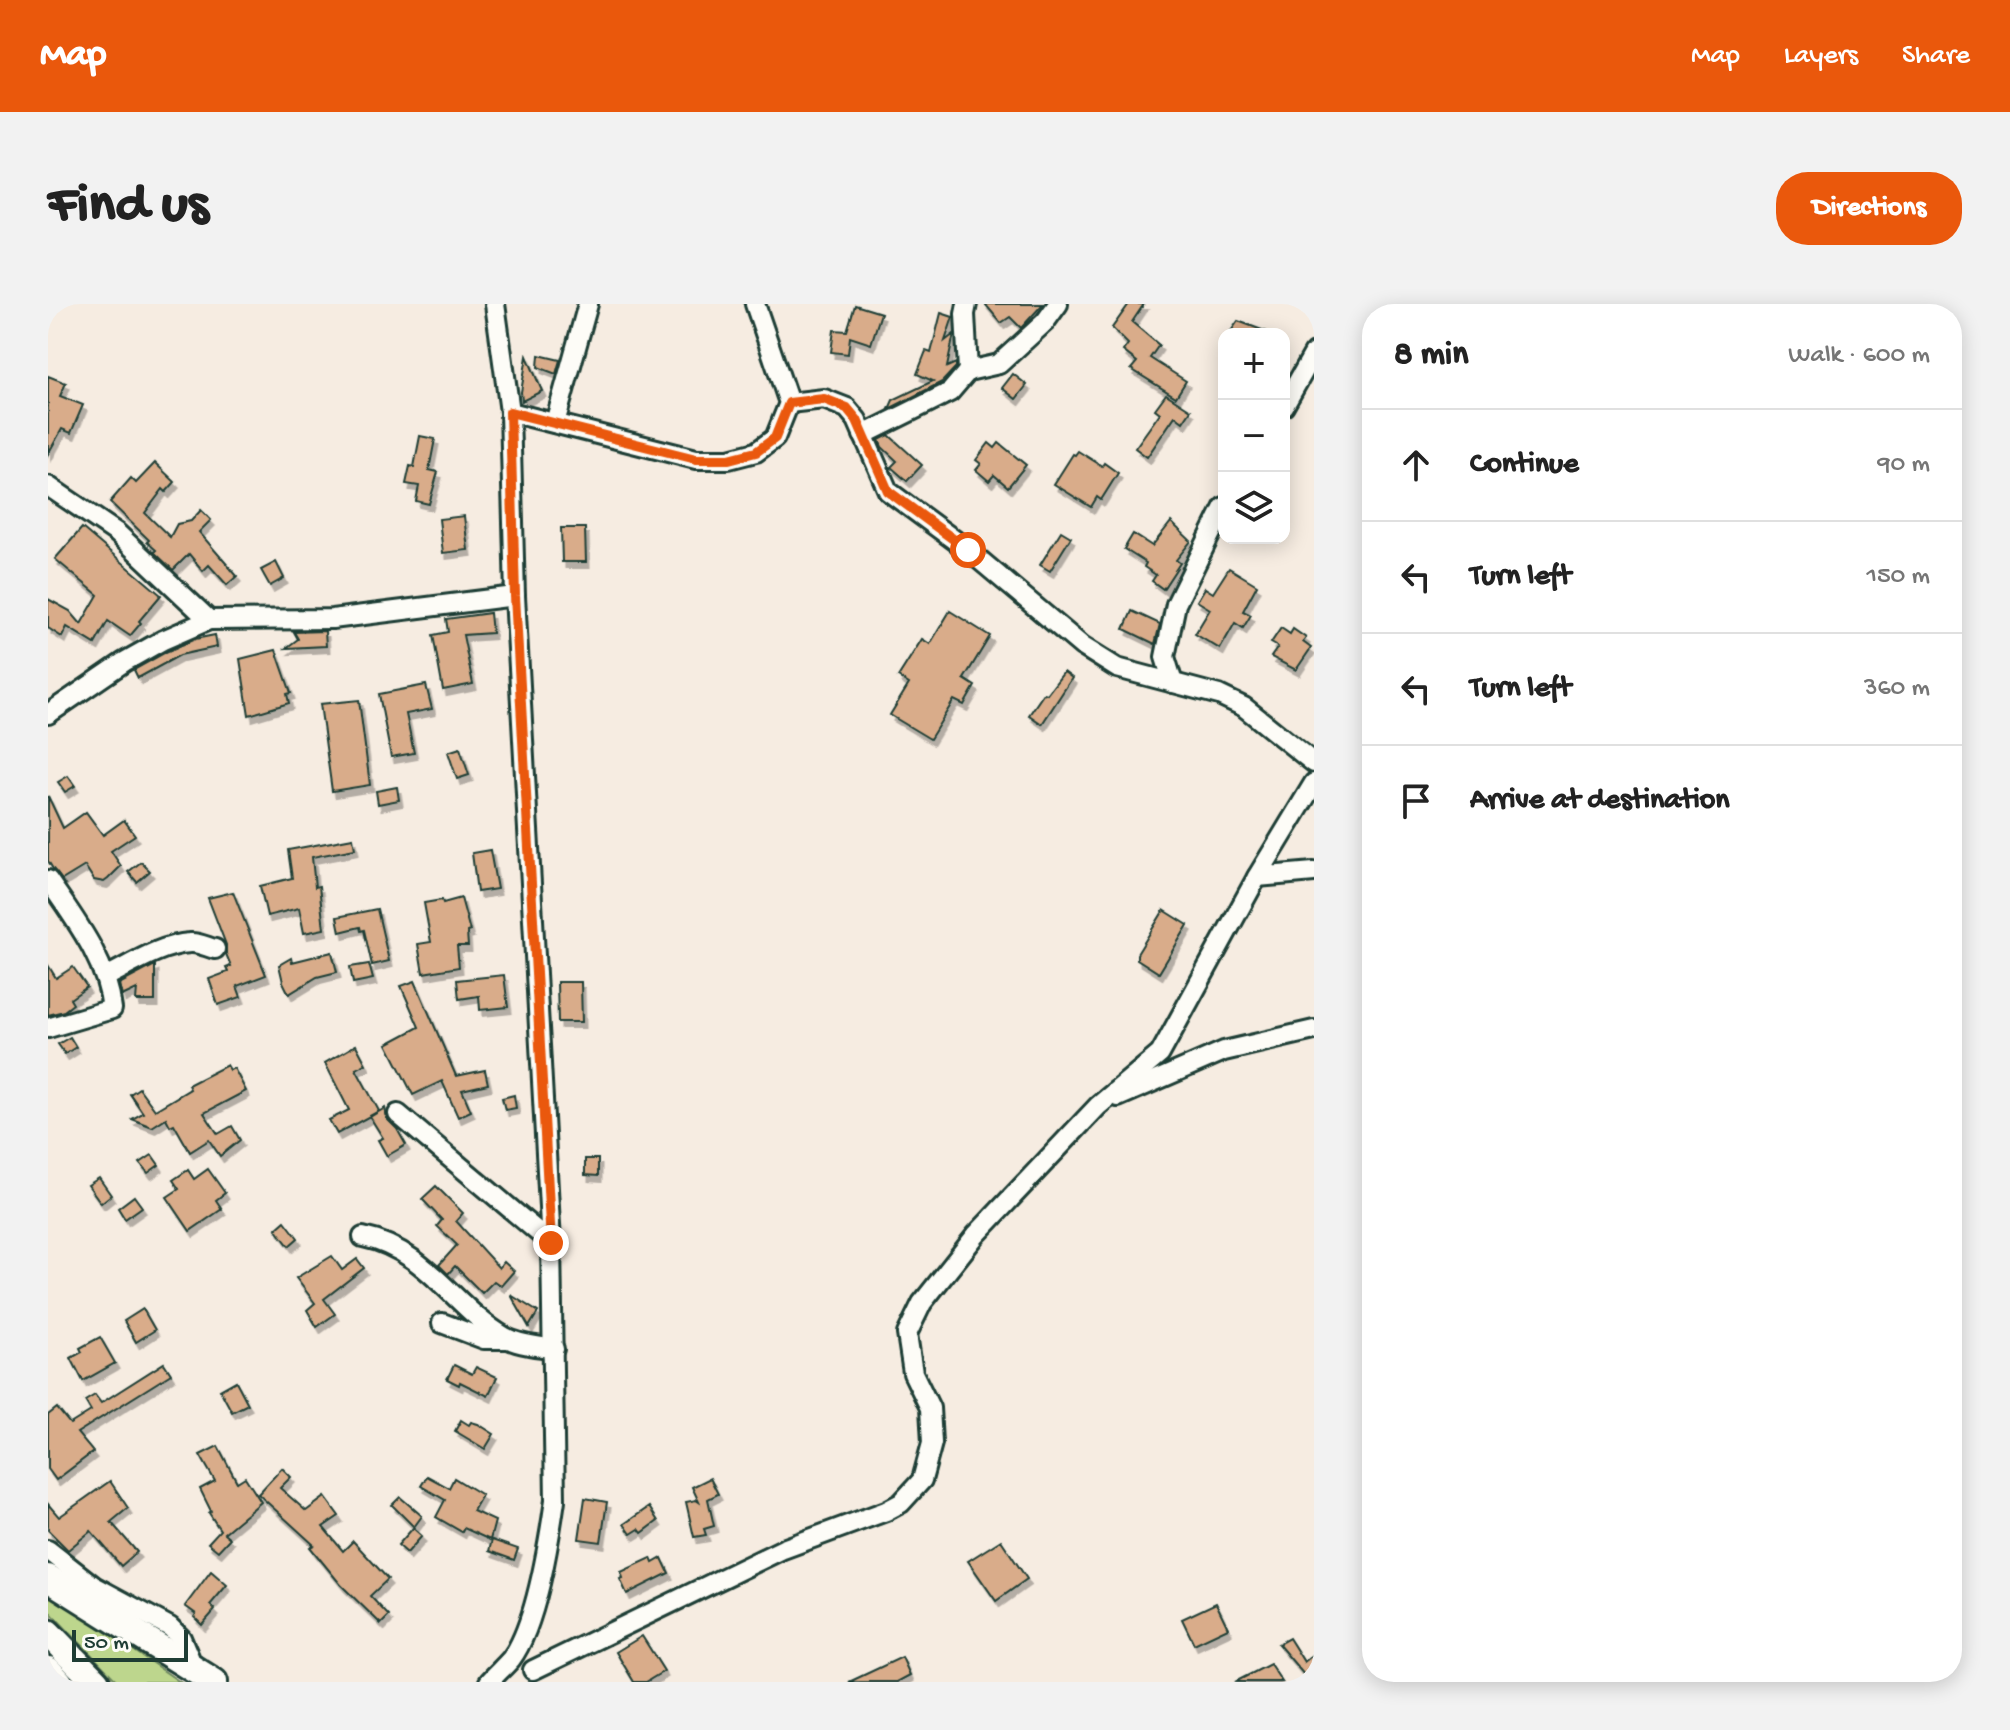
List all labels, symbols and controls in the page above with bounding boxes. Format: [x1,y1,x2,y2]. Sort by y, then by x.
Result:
text: Map [40,34,106,78]
text: Map [1691,40,1740,73]
text: Layers [1784,40,1858,73]
text: Share [1902,40,1970,73]
button: Directions [1776,172,1962,245]
text: Find us [48,175,208,241]
map controls [1218,328,1290,544]
button: + [1218,328,1290,400]
text: 8 min [1394,336,1468,376]
text: Walk · 600 m [1788,341,1930,372]
button: − [1218,400,1290,472]
icon: ahead [1394,443,1438,487]
text: Continue [1470,448,1579,483]
text: 90 m [1878,450,1930,481]
button: layers [1218,472,1290,544]
route start [950,532,986,568]
icon: left [1394,555,1438,599]
text: Turn left [1470,560,1571,595]
text: 150 m [1866,562,1930,593]
icon: left [1394,667,1438,711]
text: Turn left [1470,672,1571,707]
text: 360 m [1864,674,1930,705]
icon: arrive [1394,779,1438,823]
text: Arrive at destination [1470,784,1730,819]
route end [533,1225,569,1261]
scale bar [72,1626,188,1662]
text: 50 m [84,1631,129,1657]

